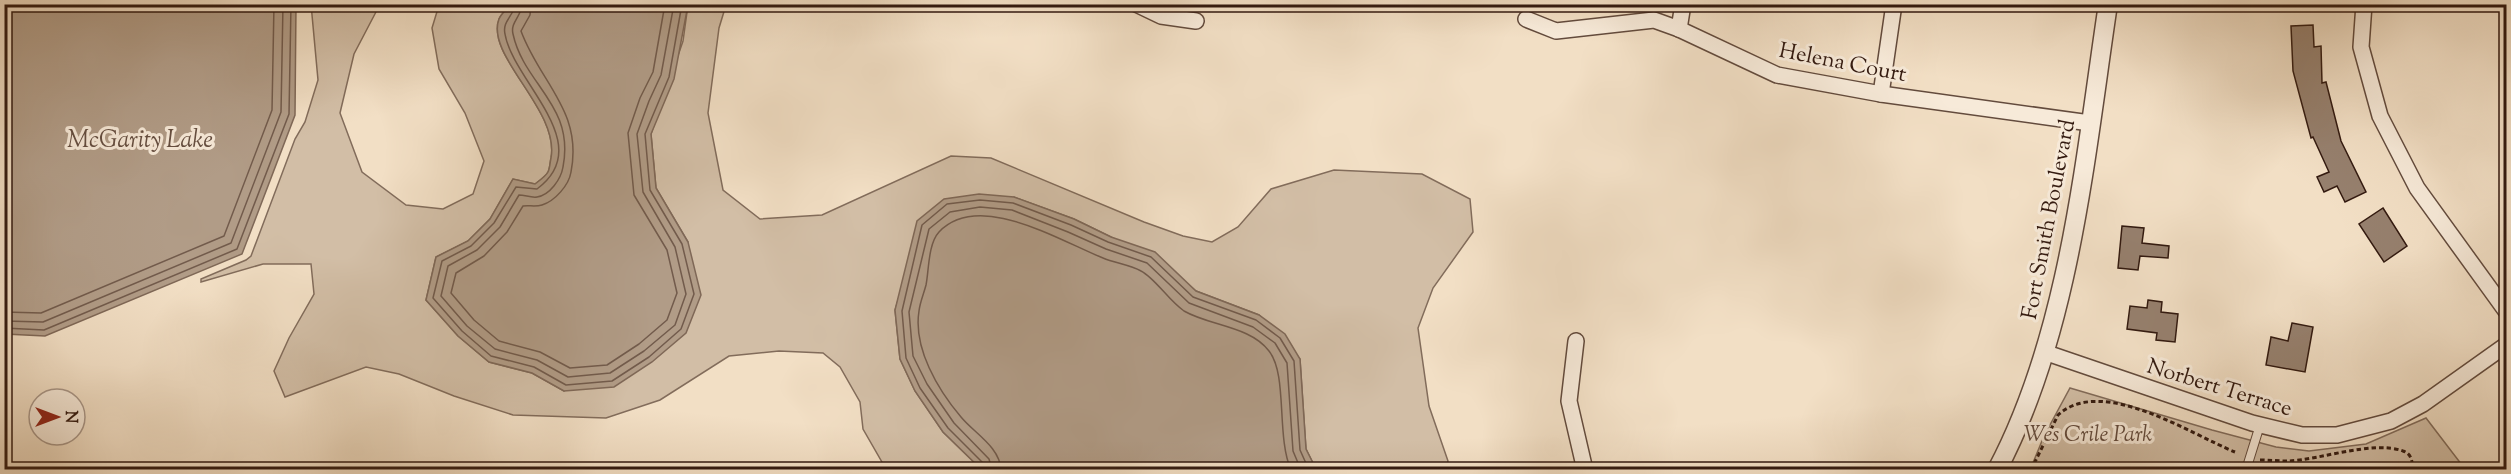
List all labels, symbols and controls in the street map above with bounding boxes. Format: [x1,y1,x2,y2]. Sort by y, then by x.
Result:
street label: Helena Court [1776,36,1909,92]
street label: Fort Smith Boulevard [2015,117,2085,322]
water label: McGarity Lake [67,124,213,158]
street label: Norbert Terrace [2143,352,2296,426]
north arrow [27,387,87,447]
text: N [58,411,81,424]
park label: Wes Crile Park [2024,420,2152,452]

